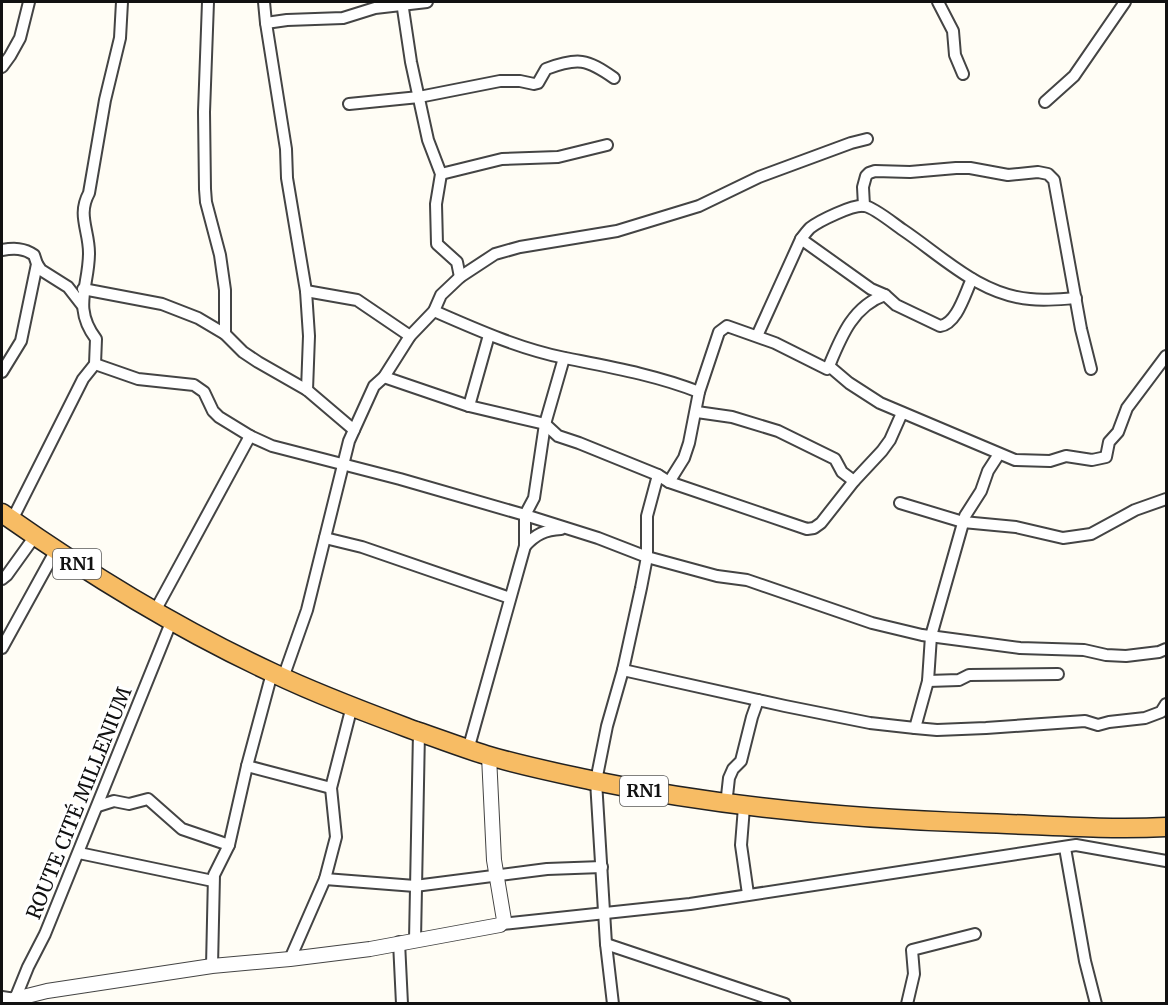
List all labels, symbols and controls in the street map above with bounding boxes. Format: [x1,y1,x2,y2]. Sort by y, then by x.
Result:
road number: RN1 [53,549,101,579]
street label: ROUTE CITÉ MILLENIUM [19,682,137,923]
road number: RN1 [620,776,668,806]

